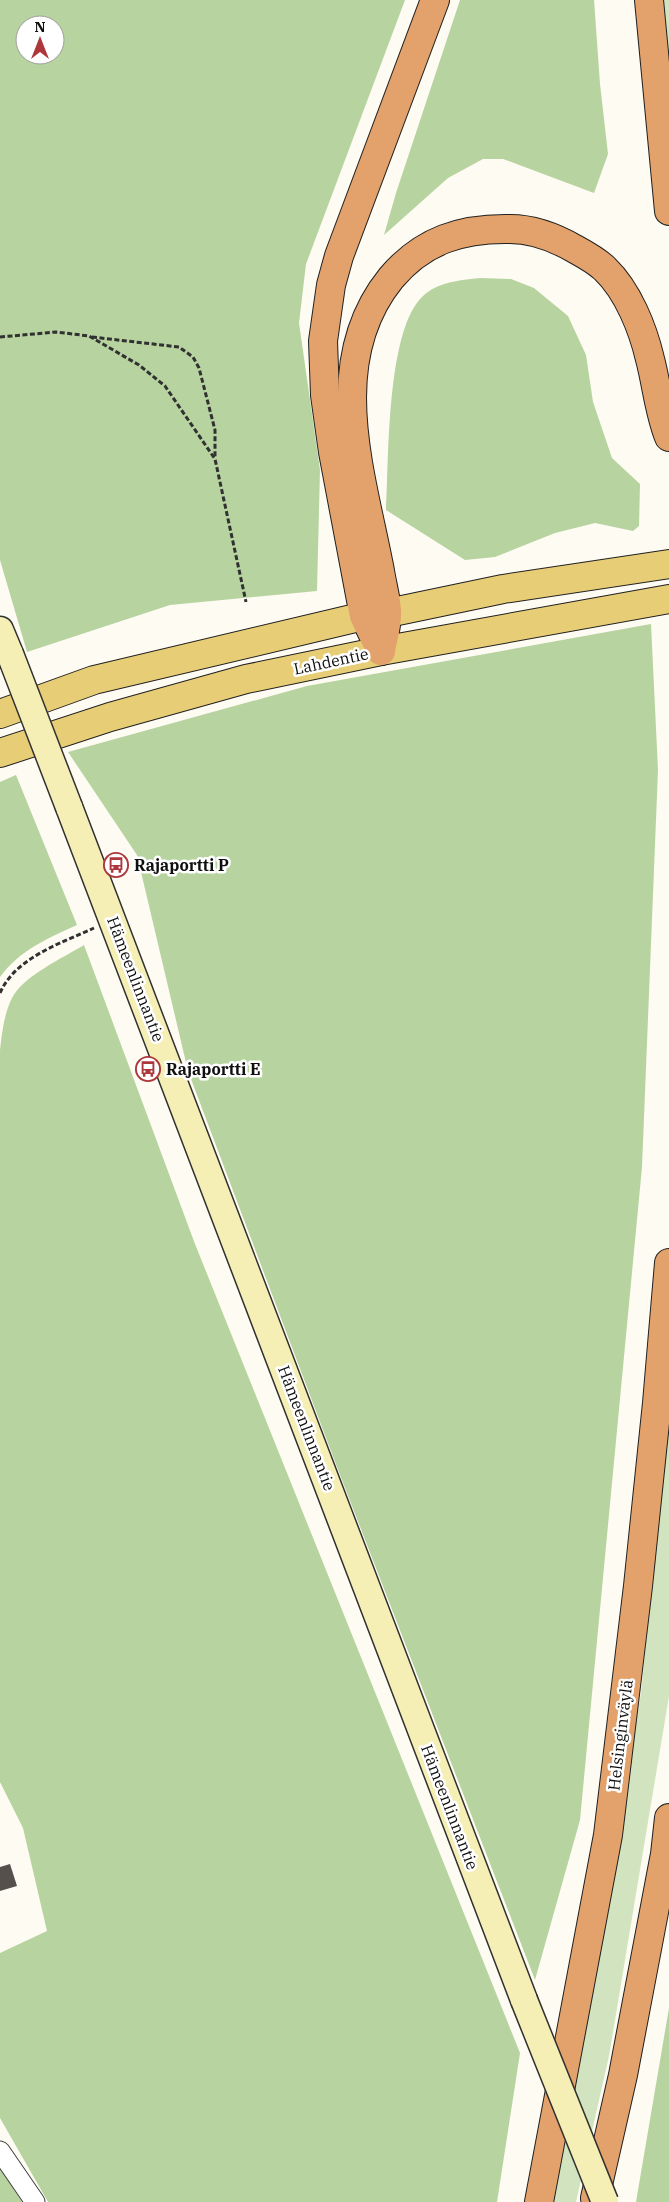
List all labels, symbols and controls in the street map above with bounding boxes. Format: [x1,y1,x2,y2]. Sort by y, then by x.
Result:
north arrow [15,15,65,65]
text: N [34,18,46,36]
street label: Lahdentie [292,643,370,679]
bus stop icon: Rajaportti P [103,852,129,878]
place label: Rajaportti P [134,855,229,875]
street label: Hämeenlinnantie [103,914,169,1044]
bus stop icon: Rajaportti E [135,1056,161,1082]
place label: Rajaportti E [166,1059,261,1079]
street label: Hämeenlinnantie [274,1363,340,1493]
street label: Helsinginväylä [603,1678,637,1792]
street label: Hämeenlinnantie [417,1742,483,1872]

